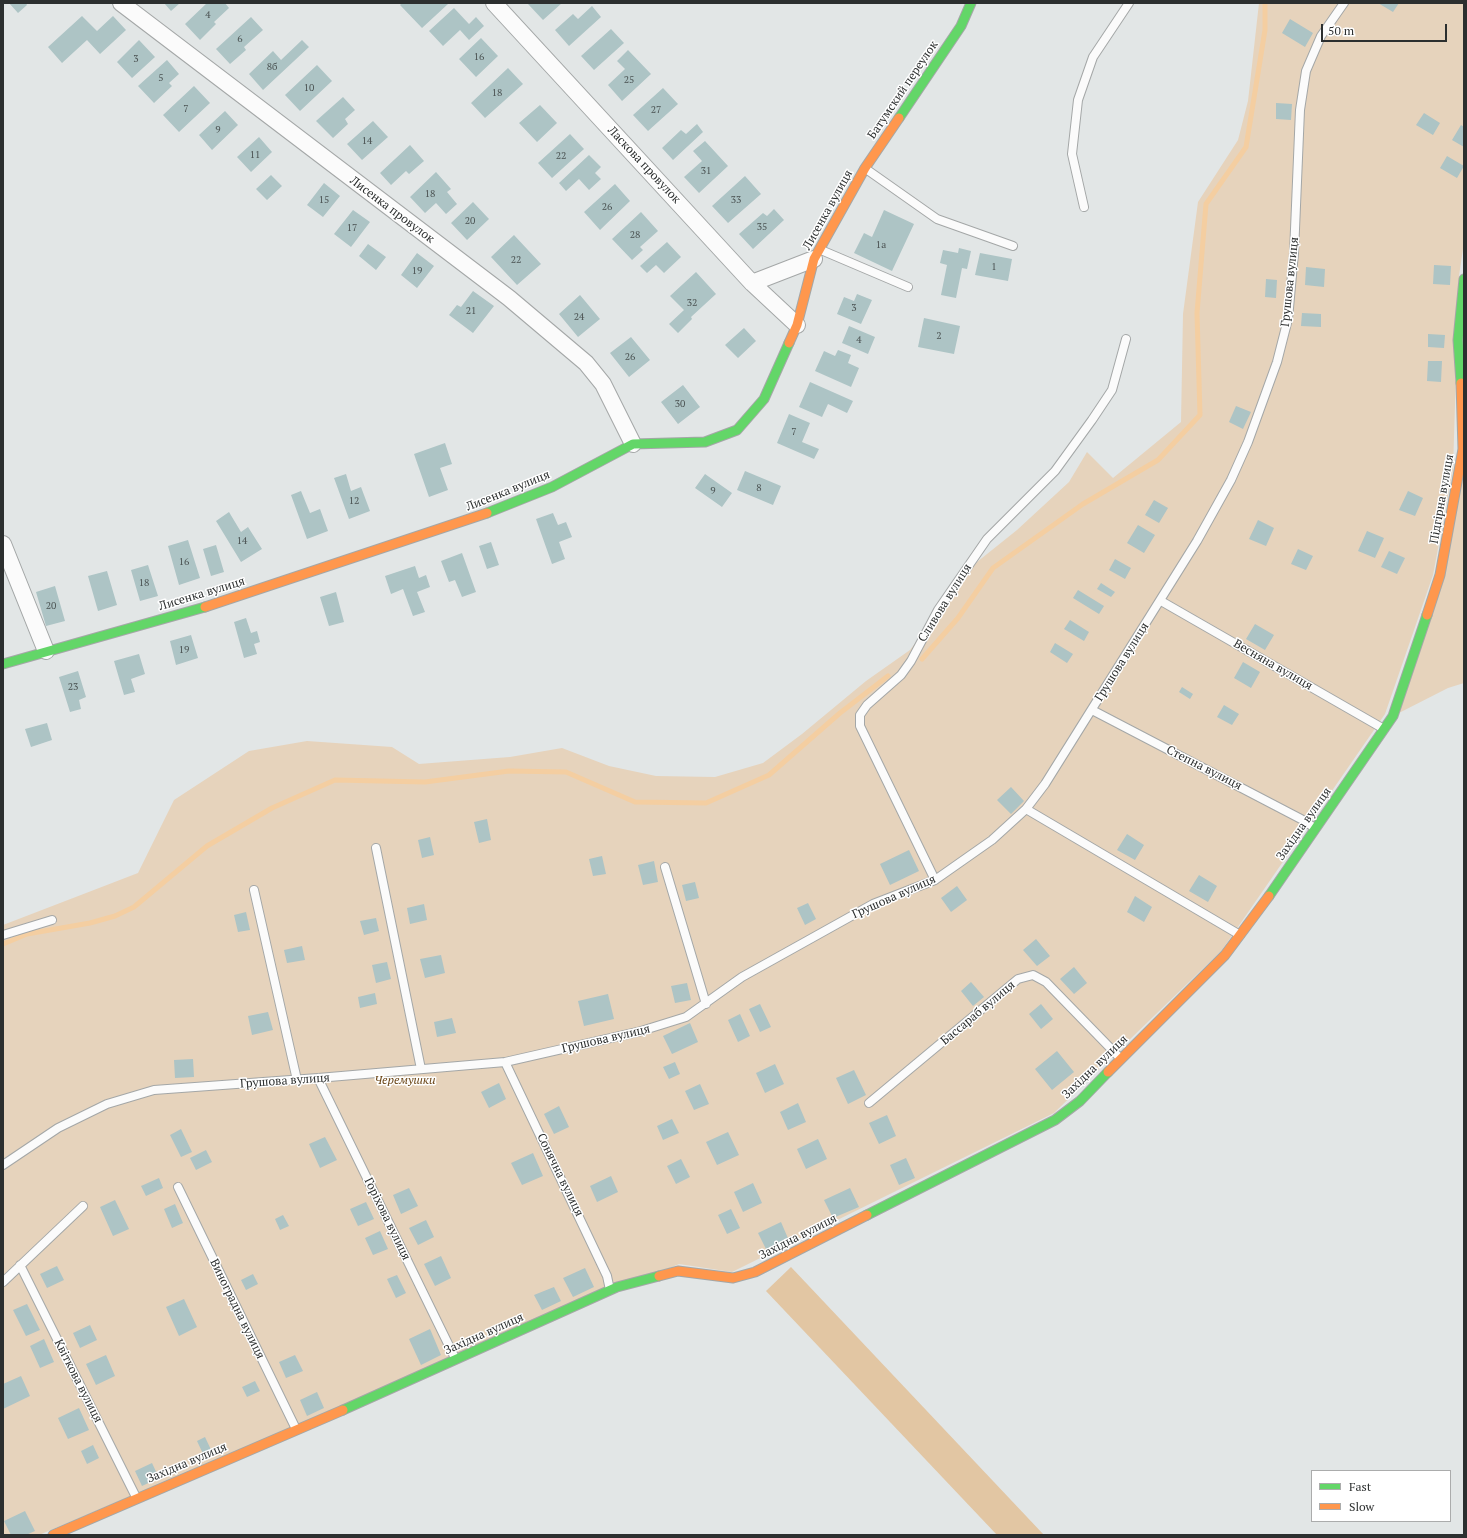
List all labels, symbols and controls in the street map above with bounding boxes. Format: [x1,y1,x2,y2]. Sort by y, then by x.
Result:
house number: 4 [205,9,211,21]
scale bar [1323,16,1449,42]
text: 50 m [1328,23,1354,38]
house number: 6 [237,33,243,45]
street label: Батумский переулок [865,38,941,142]
house number: 16 [474,51,484,63]
house number: 3 [133,53,139,65]
house number: 8б [267,61,277,73]
house number: 5 [158,72,164,84]
house number: 25 [624,74,634,86]
house number: 10 [304,82,314,94]
house number: 18 [492,87,502,99]
house number: 7 [183,103,189,115]
house number: 27 [651,104,661,116]
street label: Ласкова провулок [605,123,683,207]
house number: 9 [215,124,221,136]
house number: 14 [362,135,372,147]
house number: 11 [250,149,260,161]
house number: 22 [556,150,566,162]
house number: 31 [701,165,711,177]
street label: Лисенка вулиця [800,168,856,252]
street label: Лисенка провулок [347,174,437,246]
house number: 18 [425,188,435,200]
house number: 15 [319,194,329,206]
house number: 33 [731,194,741,206]
house number: 26 [602,201,612,213]
house number: 20 [465,215,475,227]
house number: 35 [757,221,767,233]
house number: 17 [347,222,357,234]
house number: 28 [630,229,640,241]
street label: Грушова вулиця [1278,236,1302,328]
house number: 1а [876,239,886,251]
house number: 22 [511,254,521,266]
house number: 1 [991,261,997,273]
house number: 19 [412,265,422,277]
house number: 32 [687,297,697,309]
house number: 3 [851,302,857,314]
house number: 21 [466,305,476,317]
house number: 24 [574,311,584,323]
house number: 2 [936,330,942,342]
house number: 4 [856,334,862,346]
house number: 26 [625,351,635,363]
house number: 30 [675,398,685,410]
house number: 7 [791,426,797,438]
street label: Підгірна вулиця [1427,453,1457,545]
street label: Лисенка вулиця [464,468,552,514]
house number: 8 [756,482,762,494]
house number: 9 [710,485,716,497]
house number: 12 [349,495,359,507]
house number: 14 [237,535,247,547]
house number: 16 [179,556,189,568]
street label: Сливова вулиця [915,561,975,645]
street label: Лисенка вулиця [157,574,247,614]
house number: 18 [139,577,149,589]
house number: 20 [46,600,56,612]
street label: Грушова вулиця [1092,620,1152,704]
street label: Весняна вулиця [1231,637,1315,693]
house number: 19 [179,644,189,656]
house number: 23 [68,681,78,693]
street label: Степна вулиця [1164,743,1244,793]
street label: Західна вулиця [1274,785,1334,863]
street label: Грушова вулиця [850,872,938,922]
street label: Бассараб вулиця [938,978,1018,1048]
street label: Грушова вулиця [560,1022,652,1056]
street label: Західна вулиця [1059,1032,1131,1102]
street label: Грушова вулиця [240,1071,330,1091]
park label: Черемушки [375,1074,435,1088]
street label: Сонячна вулиця [534,1131,586,1219]
street label: Горіхова вулиця [361,1175,413,1263]
street label: Західна вулиця [757,1211,839,1263]
street label: Виноградна вулиця [206,1257,268,1361]
street label: Західна вулиця [442,1310,526,1358]
street label: Квіткова вулиця [51,1337,105,1425]
street label: Західна вулиця [145,1440,229,1486]
legend [1311,1470,1451,1522]
text: Fast [1349,1479,1371,1494]
text: Slow [1349,1499,1374,1514]

